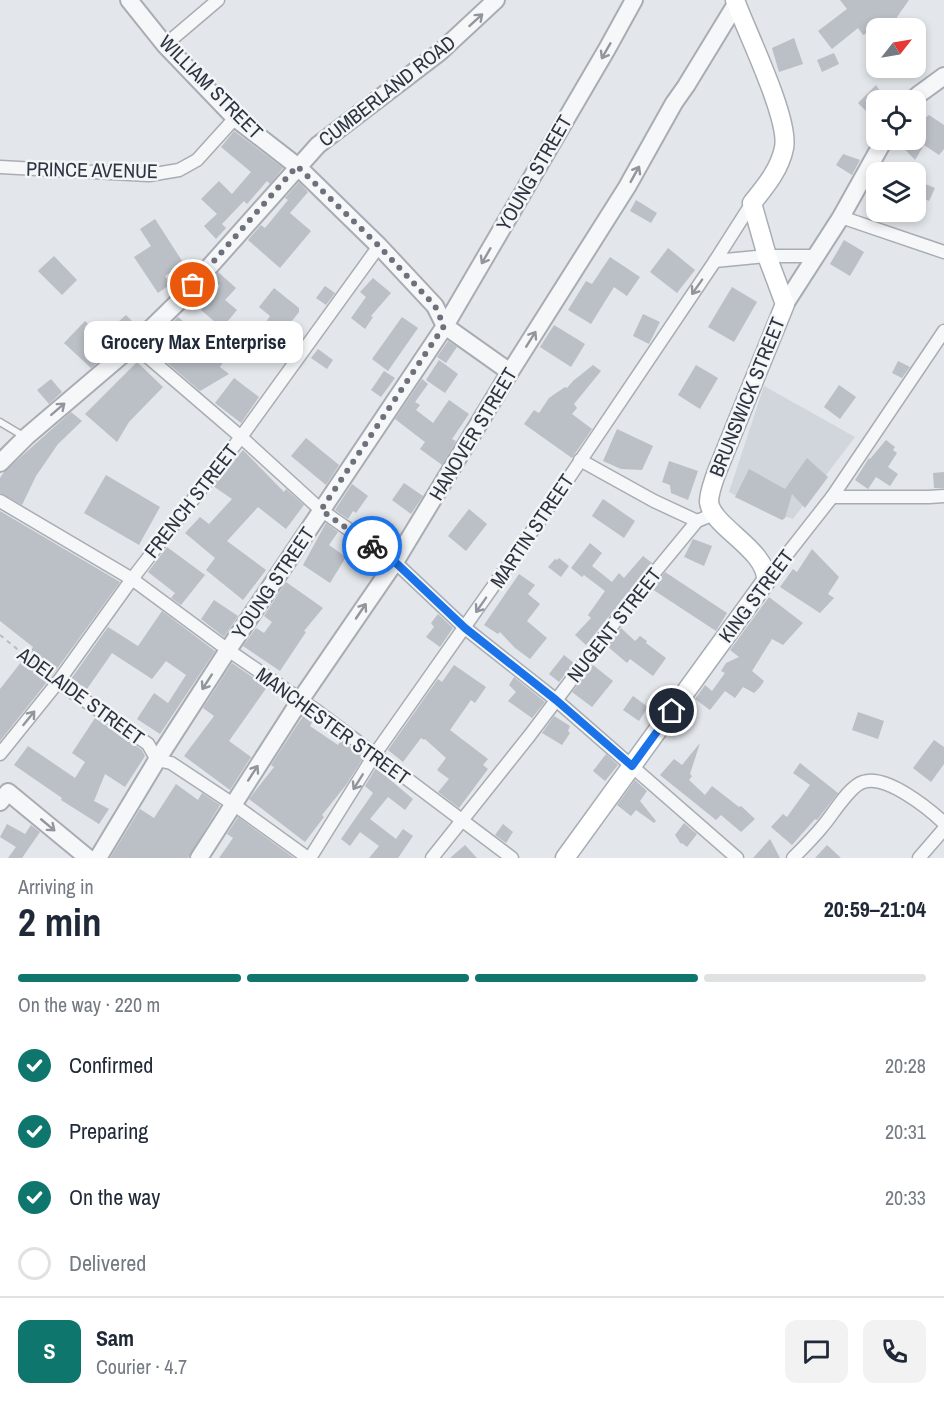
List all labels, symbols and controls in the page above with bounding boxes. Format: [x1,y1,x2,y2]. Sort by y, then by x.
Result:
one-way arrow [468,13,483,27]
north arrow [866,18,926,78]
map controls [866,18,926,222]
street label: WILLIAM STREET [153,29,269,145]
street label: CUMBERLAND ROAD [313,29,461,153]
one-way arrow [600,42,612,59]
button: locate [866,90,926,150]
street label: YOUNG STREET [490,110,578,236]
street label: PRINCE AVENUE [26,155,158,184]
button: layers [866,162,926,222]
one-way arrow [630,165,641,183]
one-way arrow [480,246,491,264]
pin [167,259,218,310]
icon: bag [176,268,209,301]
one-way arrow [691,278,703,295]
street label: BRUNSWICK STREET [702,313,791,480]
callout: Grocery Max Enterprise [83,321,302,363]
text: Grocery Max Enterprise [101,328,286,355]
one-way arrow [525,331,537,347]
street label: HANOVER STREET [422,362,523,505]
one-way arrow [50,402,65,416]
street label: FRENCH STREET [138,438,244,563]
street label: MARTIN STREET [484,469,580,593]
courier [342,516,402,576]
street label: YOUNG STREET [225,522,320,644]
icon: bike [356,530,389,563]
street label: KING STREET [712,544,799,647]
street label: NUGENT STREET [560,562,667,687]
one-way arrow [475,596,487,612]
one-way arrow [355,603,367,620]
street label: ADELAIDE STREET [12,640,150,751]
street label: MANCHESTER STREET [251,661,416,791]
one-way arrow [201,674,214,691]
pin [646,685,697,736]
icon: home [655,694,688,727]
one-way arrow [22,711,35,727]
one-way arrow [247,765,259,782]
one-way arrow [351,773,363,790]
one-way arrow [40,818,55,832]
text: Arriving in [18,873,94,900]
text: 20:59–21:04 [824,894,926,924]
text: 2 min [18,896,102,948]
text: On the way · 220 m [18,991,160,1018]
icon: check [18,1049,51,1082]
text: Confirmed [69,1050,153,1080]
text: 20:28 [885,1052,926,1079]
icon: check [18,1115,51,1148]
text: Preparing [69,1116,148,1146]
text: 20:31 [885,1118,926,1145]
icon: check [18,1181,51,1214]
text: On the way [69,1182,160,1212]
text: 20:33 [885,1184,926,1211]
text: Delivered [69,1248,146,1278]
button: chat [785,1320,848,1383]
button: phone [863,1320,926,1383]
text: Sam [96,1323,134,1353]
text: S [43,1336,56,1366]
text: Courier · 4.7 [96,1353,187,1380]

